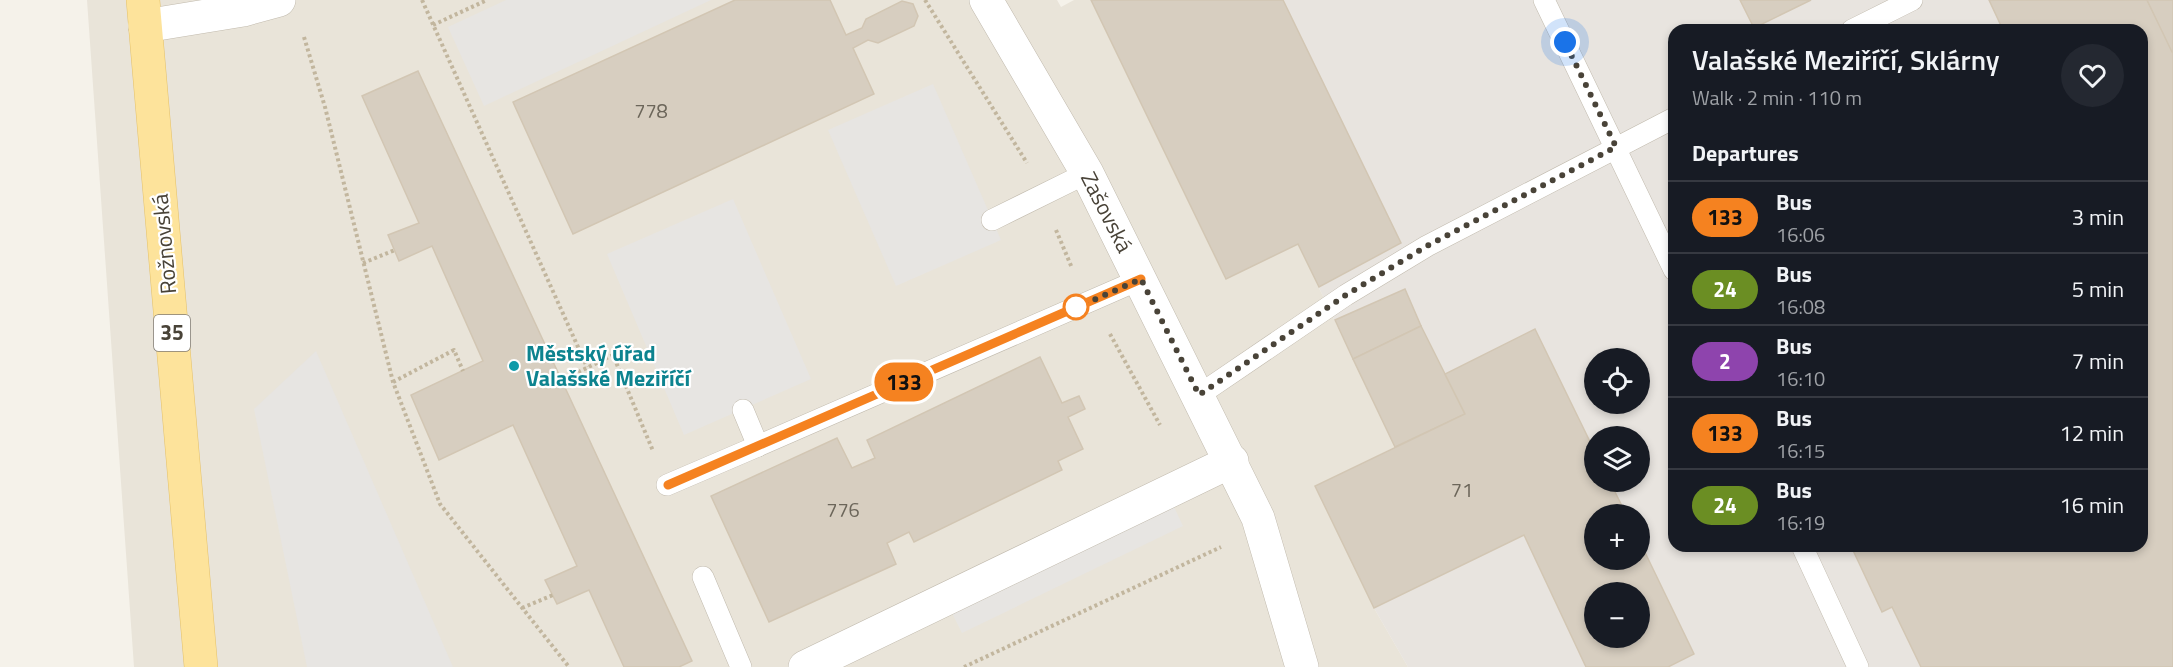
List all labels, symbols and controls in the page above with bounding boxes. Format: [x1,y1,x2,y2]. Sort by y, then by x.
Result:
your location [1550,27,1580,57]
text: Valašské Meziříčí, Sklárny [1692,38,2000,81]
button: heart [2061,44,2124,107]
text: Walk · 2 min · 110 m [1692,82,1862,113]
house number: 778 [634,95,668,126]
text: Departures [1692,136,1799,170]
street label: Zašovská [1072,166,1142,258]
text: Bus [1776,185,1812,219]
street label: Rožnovská [143,193,185,295]
text: 3 min [2072,200,2124,234]
text: 133 [1707,201,1743,233]
text: 16:06 [1776,219,1825,250]
text: Bus [1776,257,1812,291]
text: 5 min [2072,272,2124,306]
text: 24 [1713,273,1737,305]
text: 16:08 [1776,291,1825,322]
unlabelled marker [1063,294,1089,320]
road number: 35 [154,315,190,351]
text: Bus [1776,329,1812,363]
place label: Městský úřad Valašské Meziříčí [526,336,692,395]
text: 7 min [2072,344,2124,378]
text: 2 [1719,345,1731,377]
map controls [1584,348,1650,648]
button: locate [1584,348,1650,414]
marker: Městský úřad Valašské Meziříčí [507,359,521,373]
line badge: 133 [870,362,938,401]
text: 16:10 [1776,363,1825,394]
text: 133 [886,366,922,398]
text: Bus [1776,401,1812,435]
text: 12 min [2059,416,2124,450]
text: 133 [1707,417,1743,449]
button: layers [1584,426,1650,492]
text: 16:15 [1776,435,1825,466]
text: Bus [1776,473,1812,507]
house number: 71 [1451,474,1473,505]
text: 16 min [2059,488,2124,522]
text: 24 [1713,489,1737,521]
house number: 776 [826,494,860,525]
button: + [1584,504,1650,570]
text: 16:19 [1776,507,1825,538]
button: − [1584,582,1650,648]

